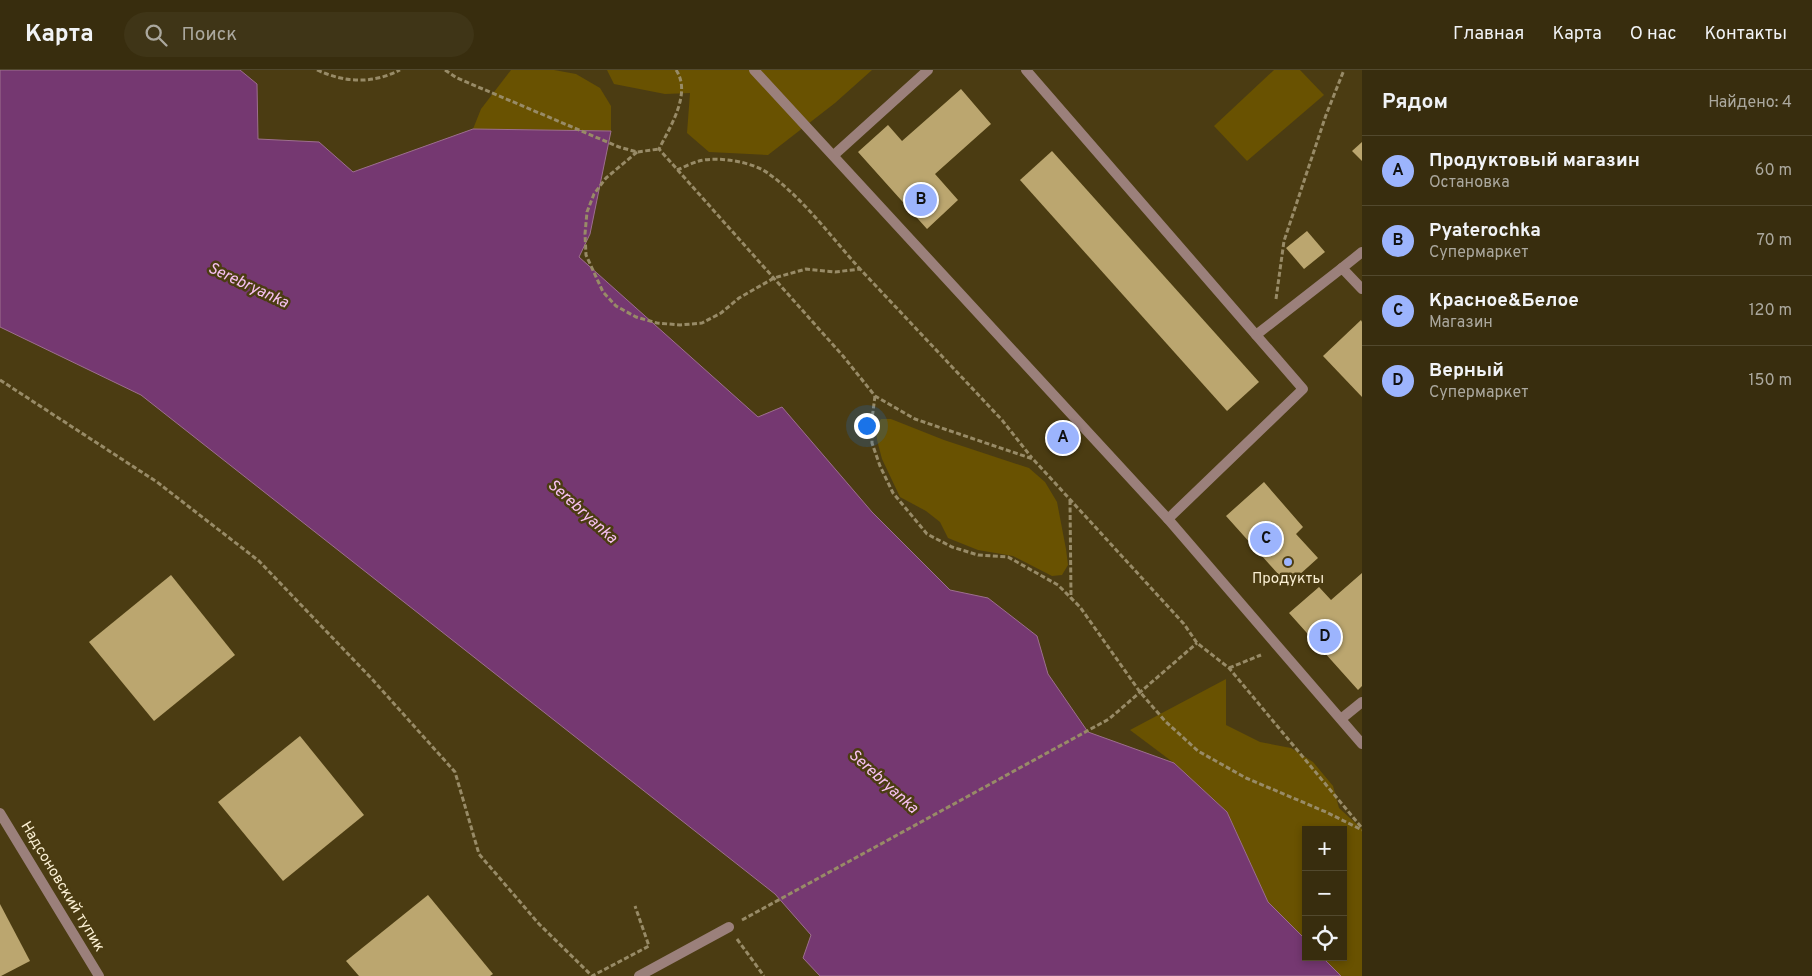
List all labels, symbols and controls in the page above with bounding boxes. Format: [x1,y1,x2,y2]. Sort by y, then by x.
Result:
search box [124,12,474,57]
text: Карта [25,20,94,50]
icon: search [142,21,170,49]
text: Поиск [182,23,237,47]
text: Главная [1453,23,1524,46]
text: Карта [1552,23,1602,46]
text: О нас [1630,23,1676,46]
text: Контакты [1704,23,1787,46]
text: Рядом [1382,89,1448,116]
text: Найдено: 4 [1708,93,1792,113]
text: Продуктовый магазин [1429,149,1640,173]
text: A [1392,161,1404,181]
text: 60 m [1755,161,1792,181]
text: Остановка [1429,173,1510,193]
pin: B [905,181,937,219]
text: Pyaterochka [1429,219,1541,243]
text: B [1392,231,1404,251]
text: 70 m [1757,231,1792,251]
text: Супермаркет [1429,243,1529,263]
water label: Serebryanka [204,259,292,314]
text: Красное&Белое [1429,289,1579,313]
text: C [1393,301,1403,321]
text: 120 m [1749,301,1792,321]
text: Магазин [1429,313,1493,333]
text: Верный [1429,359,1504,383]
text: D [1392,371,1404,391]
text: 150 m [1749,371,1792,391]
text: Супермаркет [1429,383,1529,403]
your location [854,413,880,439]
pin: A [1047,419,1079,457]
water label: Serebryanka [543,476,621,549]
pin: C [1250,520,1282,558]
marker: Продукты [1282,556,1294,568]
place label: Продукты [1252,570,1324,589]
pin: D [1309,618,1341,656]
water label: Serebryanka [844,746,922,819]
street label: Надсоновский тупик [16,818,108,956]
map controls [1302,826,1347,961]
button: + [1302,826,1347,871]
button: − [1302,871,1347,916]
button: locate [1302,916,1347,961]

